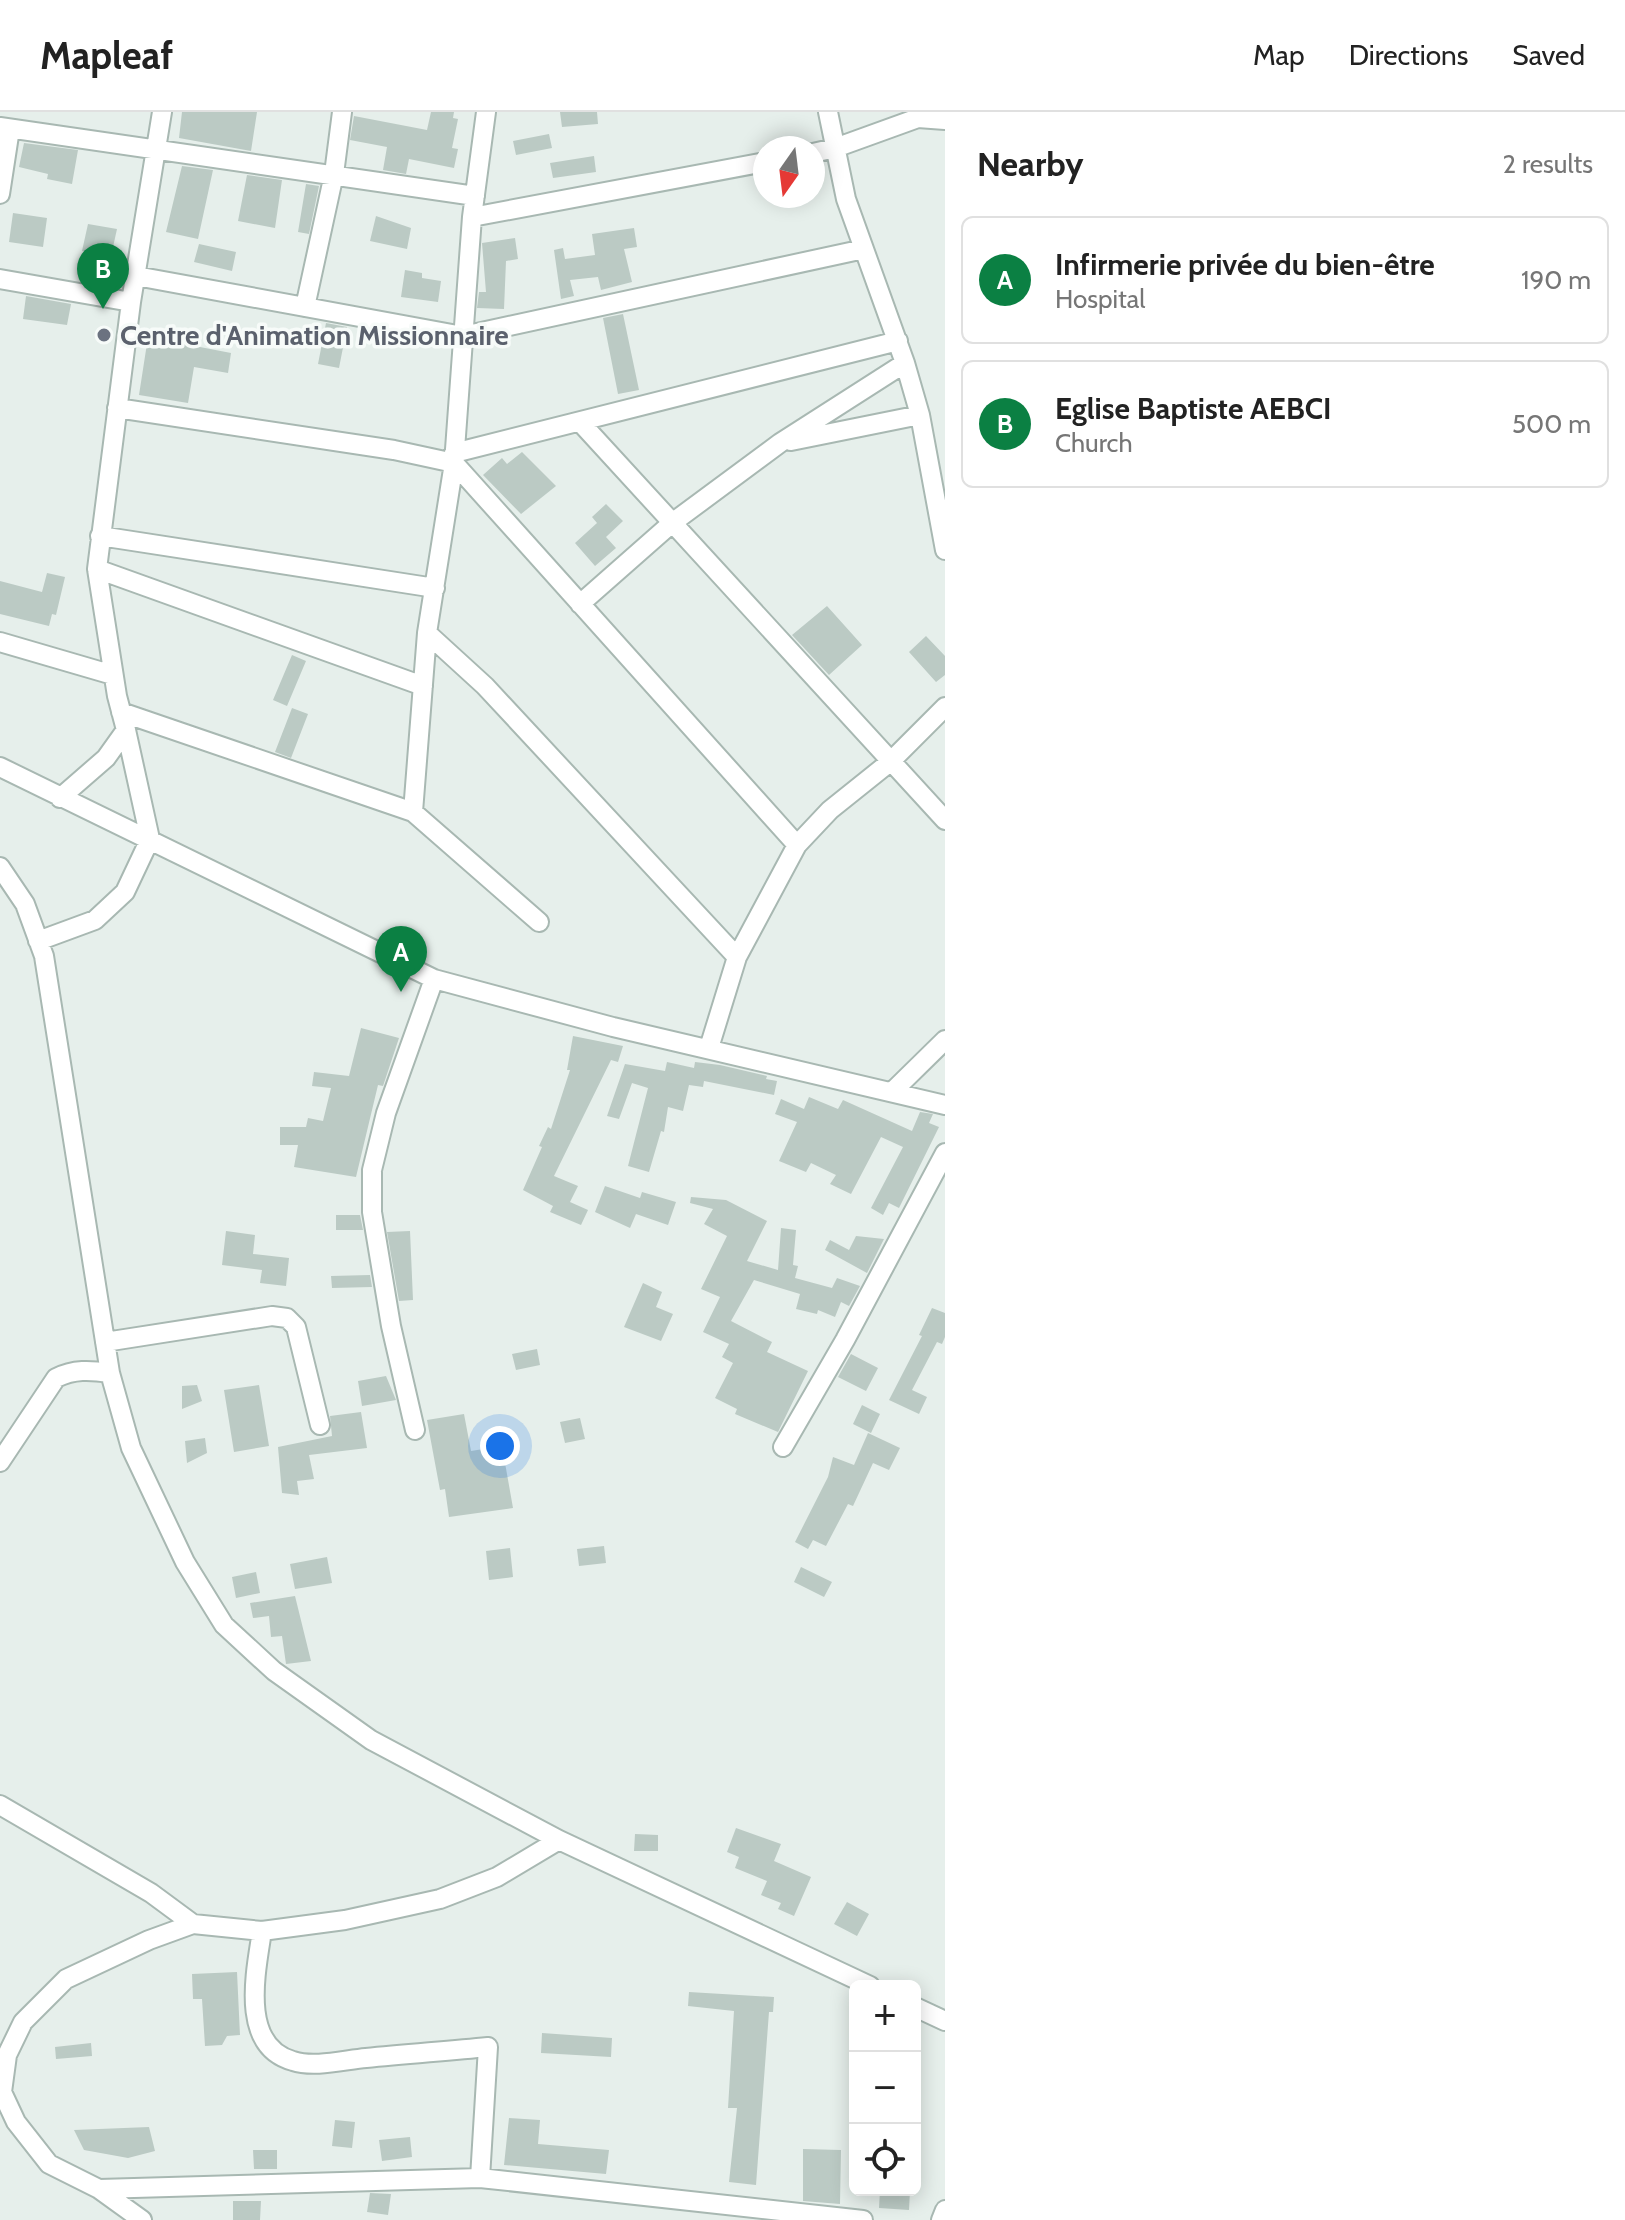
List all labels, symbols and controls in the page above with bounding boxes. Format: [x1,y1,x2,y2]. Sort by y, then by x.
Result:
text: Mapleaf [40,32,173,79]
text: Map [1253,38,1305,72]
text: Directions [1349,38,1468,72]
text: Saved [1512,38,1585,72]
north arrow [753,136,825,208]
text: Nearby [977,143,1084,185]
text: 2 results [1502,148,1593,180]
pin: B [77,243,129,309]
text: Infirmerie privée du bien-être [1055,246,1435,283]
text: A [997,264,1013,296]
text: 190 m [1521,264,1591,296]
text: Hospital [1055,283,1145,315]
place label: Centre d'Animation Missionnaire [120,318,509,352]
marker: Centre d'Animation Missionnaire [95,326,113,344]
text: Eglise Baptiste AEBCI [1055,390,1331,427]
text: B [997,408,1013,440]
text: 500 m [1512,408,1591,440]
text: Church [1055,427,1133,459]
pin: A [375,926,427,992]
your location [480,1426,520,1466]
map controls [849,1980,921,2196]
button: + [849,1980,921,2052]
button: − [849,2052,921,2124]
button: locate [849,2124,921,2196]

